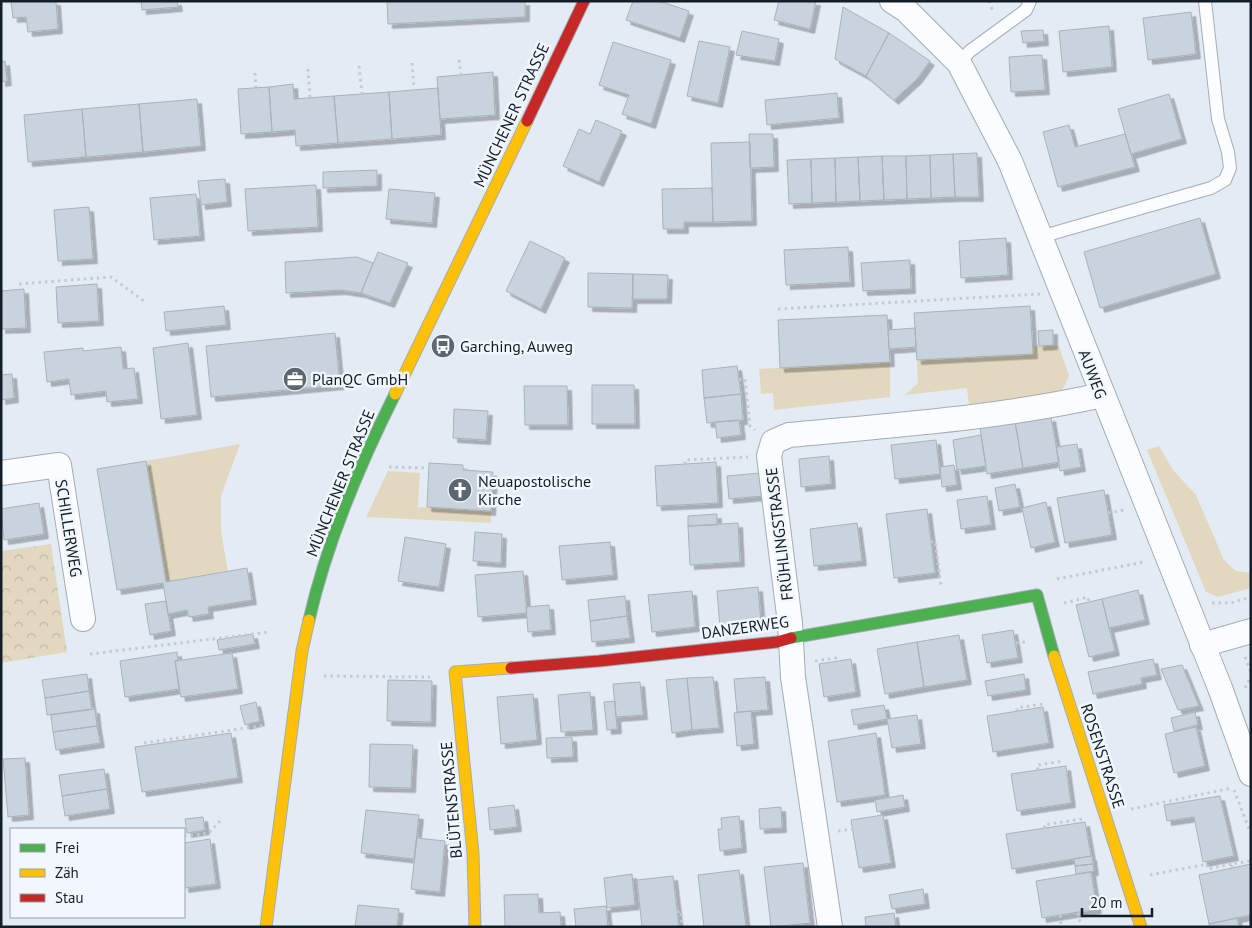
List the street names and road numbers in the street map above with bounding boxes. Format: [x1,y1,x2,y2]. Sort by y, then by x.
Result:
street label: MÜNCHENER STRASSE [469,40,553,190]
street label: AUWEG [1074,346,1112,402]
street label: MÜNCHENER STRASSE [301,407,379,559]
street label: FRÜHLINGSTRASSE [761,466,797,602]
street label: SCHILLERWEG [51,478,87,578]
street label: DANZERWEG [700,611,790,643]
street label: ROSENSTRASSE [1077,701,1129,811]
street label: BLÜTENSTRASSE [436,741,466,859]

